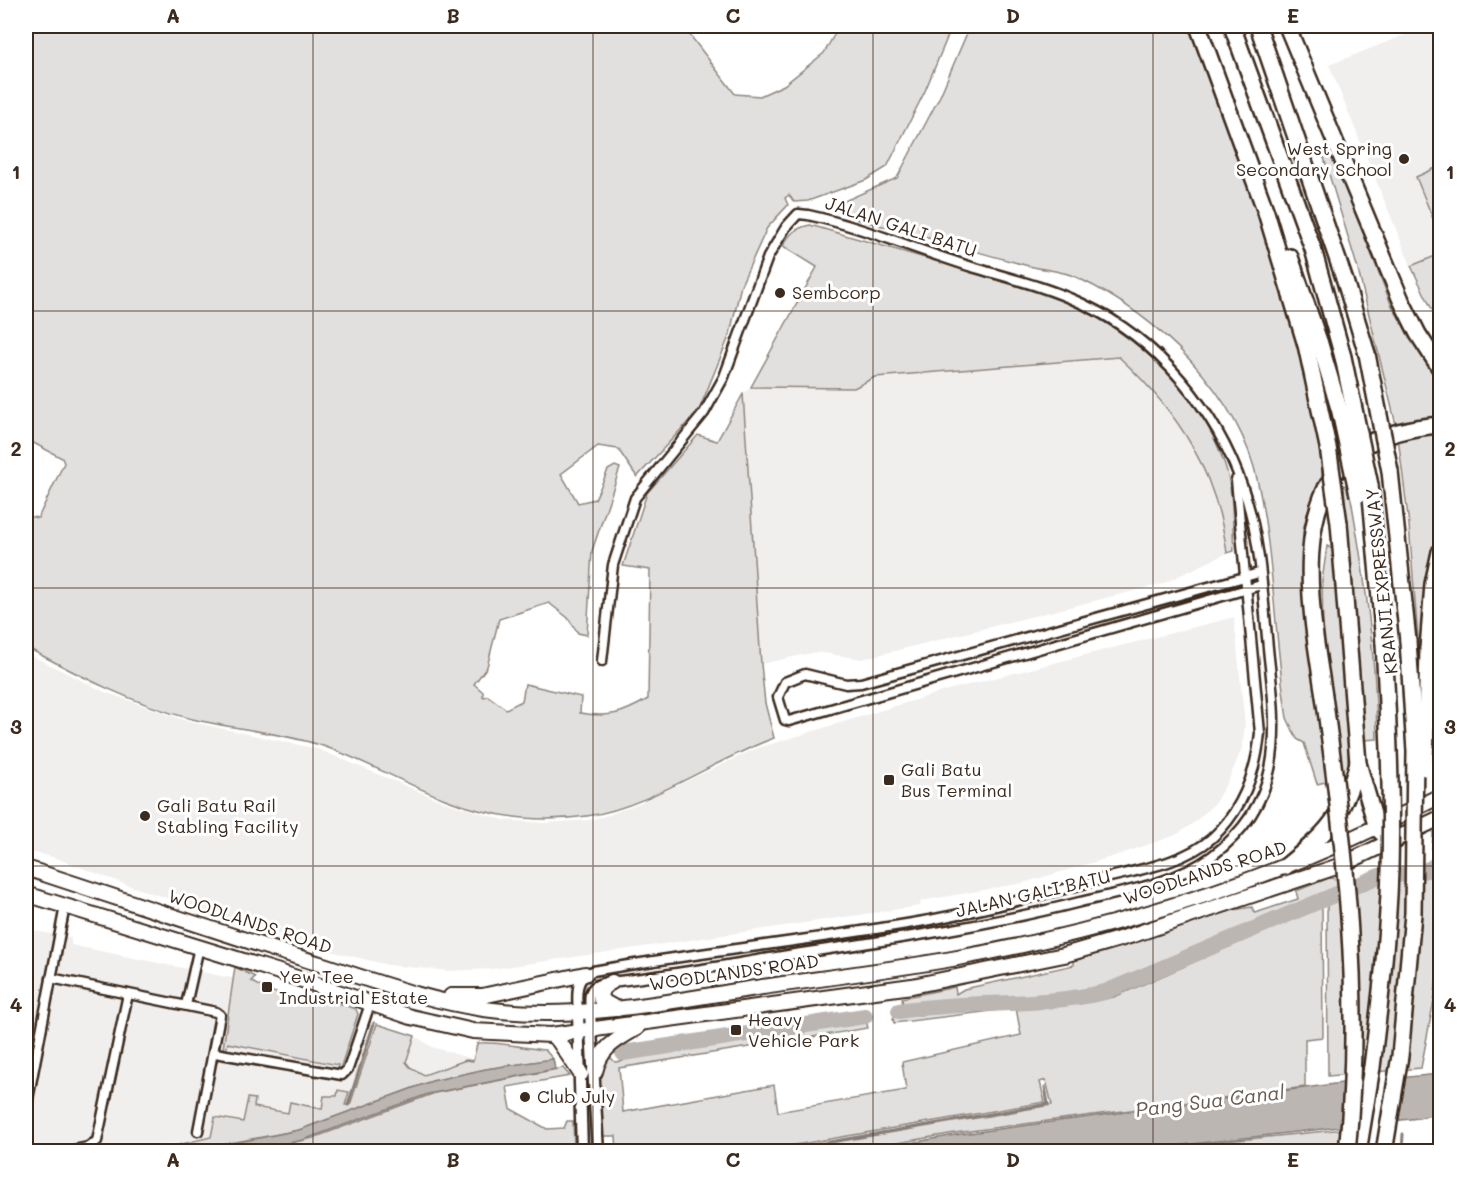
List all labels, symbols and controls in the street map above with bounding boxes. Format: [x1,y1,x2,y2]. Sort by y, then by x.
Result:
text: A [166,2,180,28]
text: B [446,2,460,28]
text: C [726,2,741,28]
text: D [1006,2,1020,28]
text: E [1287,2,1299,28]
place label: West Spring Secondary School [1236,136,1392,181]
marker: West Spring Secondary School [1397,152,1411,166]
text: 1 [12,158,20,184]
text: 1 [1446,158,1454,184]
street label: JALAN GALI BATU [823,190,980,262]
place label: Sembcorp [792,280,881,304]
marker: Sembcorp [773,286,787,300]
text: 2 [10,435,22,461]
text: 2 [1444,435,1456,461]
street label: KRANJI EXPRESSWAY [1359,487,1403,675]
text: 3 [10,713,22,739]
text: 3 [1444,713,1456,739]
place label: Gali Batu Bus Terminal [901,757,1012,802]
marker: Gali Batu Bus Terminal [882,773,896,787]
place label: Gali Batu Rail Stabling Facility [157,793,299,838]
marker: Gali Batu Rail Stabling Facility [138,809,152,823]
street label: WOODLANDS ROAD [1120,834,1290,910]
street label: JALAN GALI BATU [953,864,1112,922]
street label: WOODLANDS ROAD [165,883,335,959]
street label: WOODLANDS ROAD [648,948,820,996]
place label: Yew Tee Industrial Estate [279,964,428,1009]
marker: Yew Tee Industrial Estate [260,980,274,994]
text: 4 [10,991,23,1017]
text: 4 [1444,991,1457,1017]
place label: Heavy Vehicle Park [748,1007,859,1052]
marker: Heavy Vehicle Park [729,1023,743,1037]
water label: Pang Sua Canal [1134,1078,1286,1122]
place label: Club July [537,1084,615,1108]
marker: Club July [518,1090,532,1104]
text: A [166,1146,180,1172]
text: B [446,1146,460,1172]
text: C [726,1146,741,1172]
text: D [1006,1146,1020,1172]
text: E [1287,1146,1299,1172]

